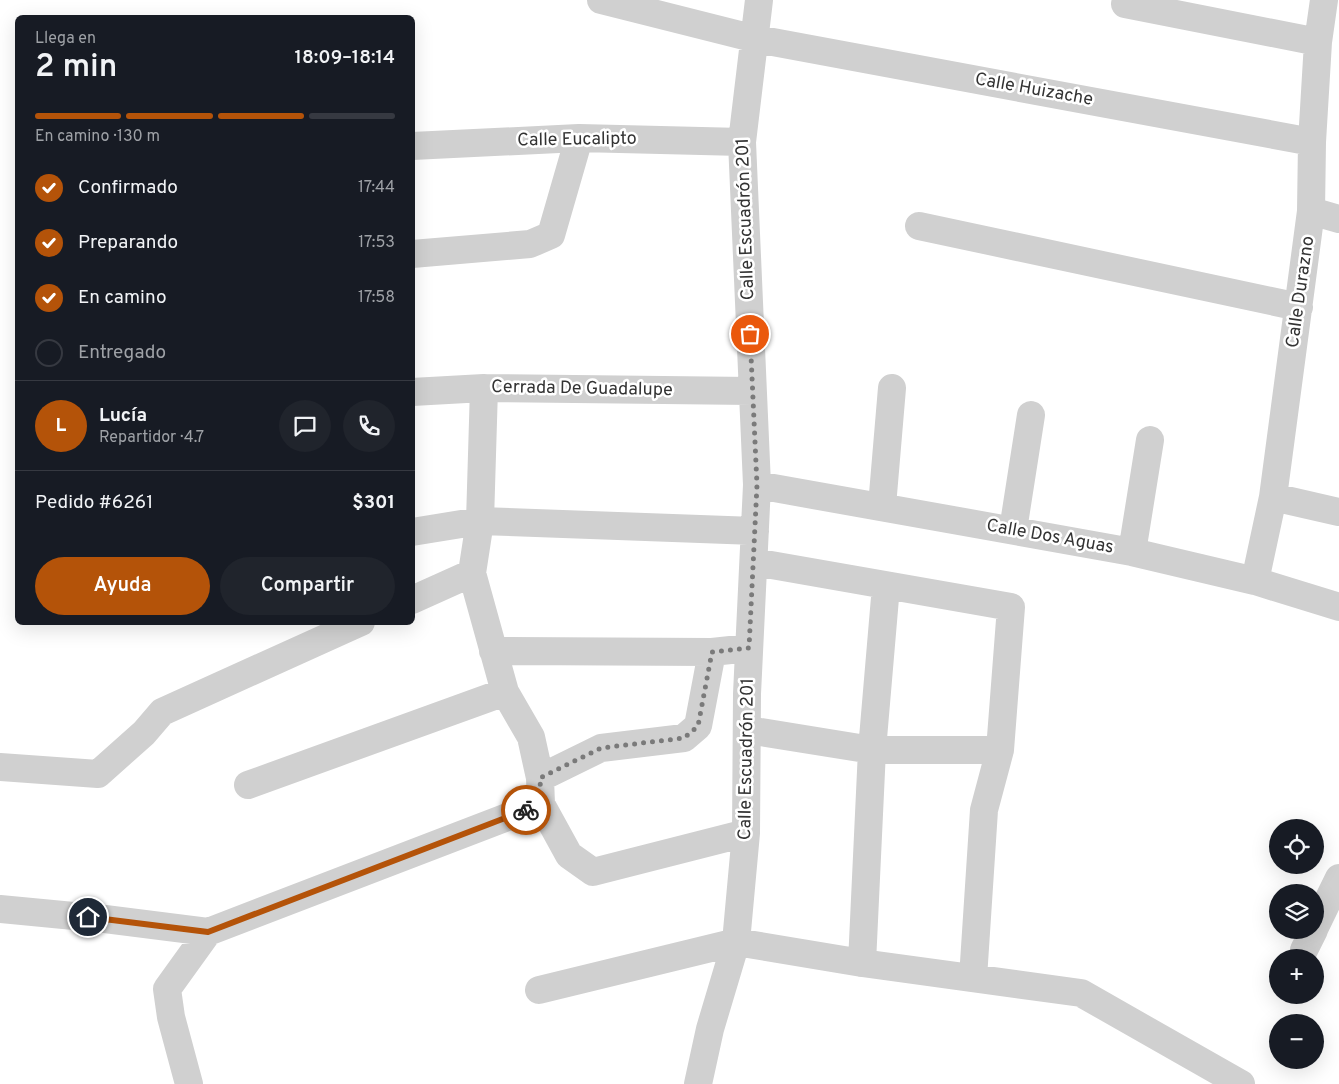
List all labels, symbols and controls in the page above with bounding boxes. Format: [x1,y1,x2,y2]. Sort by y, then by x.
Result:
text: Llega en [35,29,96,49]
text: 18:09–18:14 [295,46,395,70]
text: 2 min [35,48,117,88]
street label: Calle Huizache [973,68,1095,112]
text: En camino · 130 m [35,127,160,147]
street label: Calle Eucalipto [517,127,637,153]
street label: Calle Escuadrón 201 [732,137,760,301]
icon: check [35,174,63,202]
text: Confirmado [78,176,178,200]
text: 17:44 [358,178,395,198]
icon: check [35,229,63,257]
text: Preparando [78,231,178,255]
text: 17:53 [358,233,395,253]
street label: Calle Durazno [1282,235,1320,349]
icon: check [35,284,63,312]
text: En camino [78,286,167,310]
text: 17:58 [358,288,395,308]
pin [729,313,771,355]
icon: bag [736,320,764,348]
text: Entregado [78,341,166,365]
street label: Cerrada De Guadalupe [491,376,673,402]
button: chat [279,400,331,452]
button: phone [343,400,395,452]
text: Lucía [99,404,147,428]
text: L [56,414,66,438]
text: Repartidor · 4.7 [99,428,204,448]
text: Pedido #6261 [35,491,153,515]
text: $301 [352,491,395,515]
street label: Calle Dos Aguas [985,514,1115,560]
button: Ayuda [35,557,210,615]
button: Compartir [220,557,395,615]
street label: Calle Escuadrón 201 [734,678,760,840]
courier [501,785,551,835]
icon: bike [512,796,540,824]
map controls [1269,819,1324,1069]
button: locate [1269,819,1324,874]
button: layers [1269,884,1324,939]
pin [67,896,109,938]
icon: home [74,903,102,931]
button: + [1269,949,1324,1004]
button: − [1269,1014,1324,1069]

